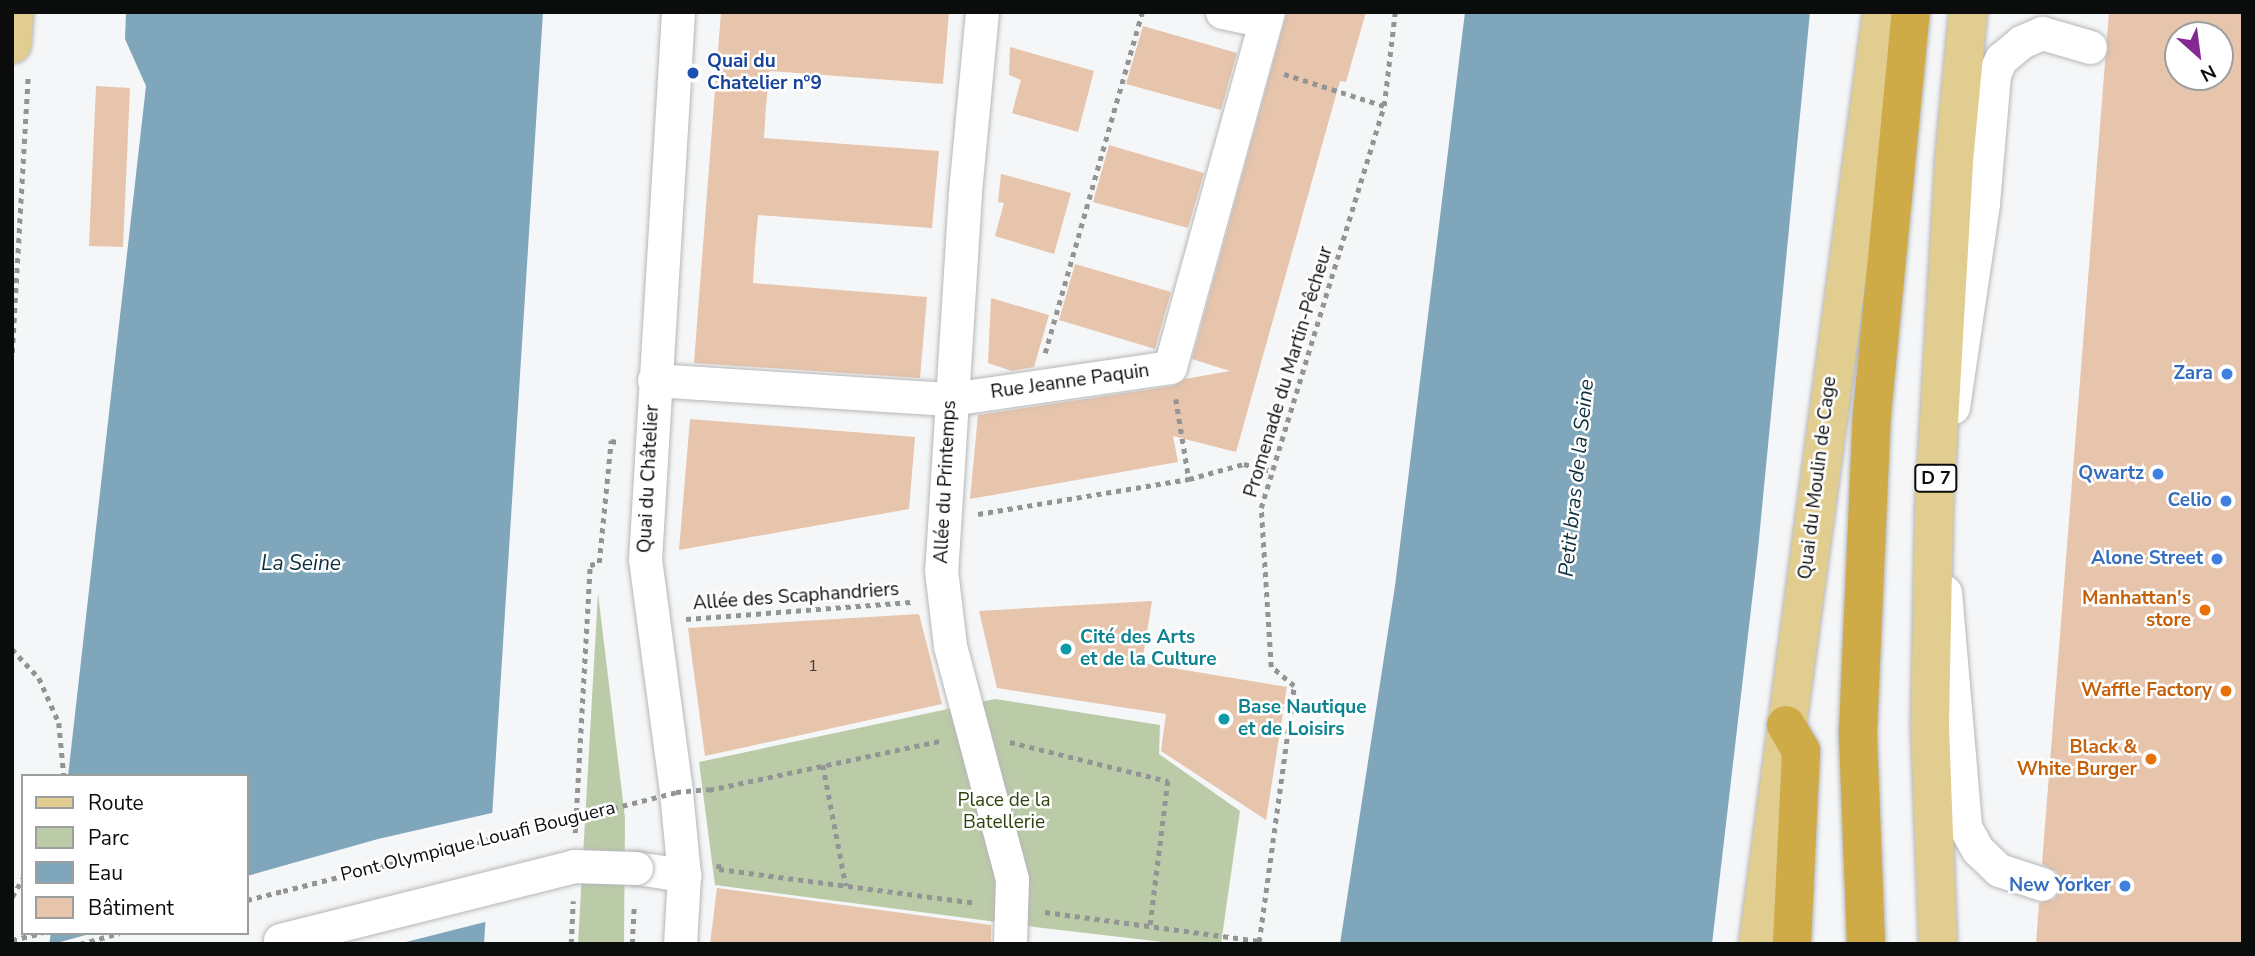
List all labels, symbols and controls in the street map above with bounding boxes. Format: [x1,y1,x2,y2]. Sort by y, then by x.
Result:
north arrow [2164,21,2234,91]
place label: Quai du Chatelier n°9 [707,51,822,95]
text: N [2196,58,2220,88]
marker: Quai du Chatelier n°9 [685,65,701,81]
street label: Promenade du Martin-Pêcheur [1240,244,1338,500]
street label: Rue Jeanne Paquin [989,360,1151,404]
place label: Zara [2174,363,2213,385]
marker: Zara [2219,366,2235,382]
street label: Quai du Moulin de Cage [1794,375,1842,581]
water label: Petit bras de la Seine [1553,378,1599,578]
street label: Allée du Printemps [930,400,962,564]
street label: Quai du Châtelier [634,404,664,554]
place label: Qwartz [2078,463,2144,485]
road number: D 7 [1913,464,1959,492]
marker: Qwartz [2150,466,2166,482]
place label: Celio [2168,490,2212,512]
marker: Celio [2218,493,2234,509]
place label: Alone Street [2091,548,2203,570]
water label: La Seine [261,550,341,576]
marker: Alone Street [2209,551,2225,567]
street label: Allée des Scaphandriers [692,578,900,616]
place label: Manhattan's store [2082,588,2191,632]
marker: Manhattan's store [2197,602,2213,618]
place label: Cité des Arts et de la Culture [1080,627,1216,671]
marker: Cité des Arts et de la Culture [1058,641,1074,657]
house number: 1 [808,656,818,676]
place label: Waffle Factory [2081,680,2212,702]
marker: Waffle Factory [2218,683,2234,699]
place label: Base Nautique et de Loisirs [1238,697,1367,741]
marker: Base Nautique et de Loisirs [1216,711,1232,727]
place label: Black & White Burger [2017,737,2137,781]
marker: Black & White Burger [2143,751,2159,767]
legend [21,774,248,935]
text: Route [88,789,144,817]
park label: Place de la Batellerie [957,790,1051,834]
street label: Pont Olympique Louafi Bouguera [338,797,618,887]
text: Parc [88,824,129,852]
text: Eau [88,859,123,887]
place label: New Yorker [2009,875,2111,897]
marker: New Yorker [2117,878,2133,894]
text: Bâtiment [88,894,174,922]

